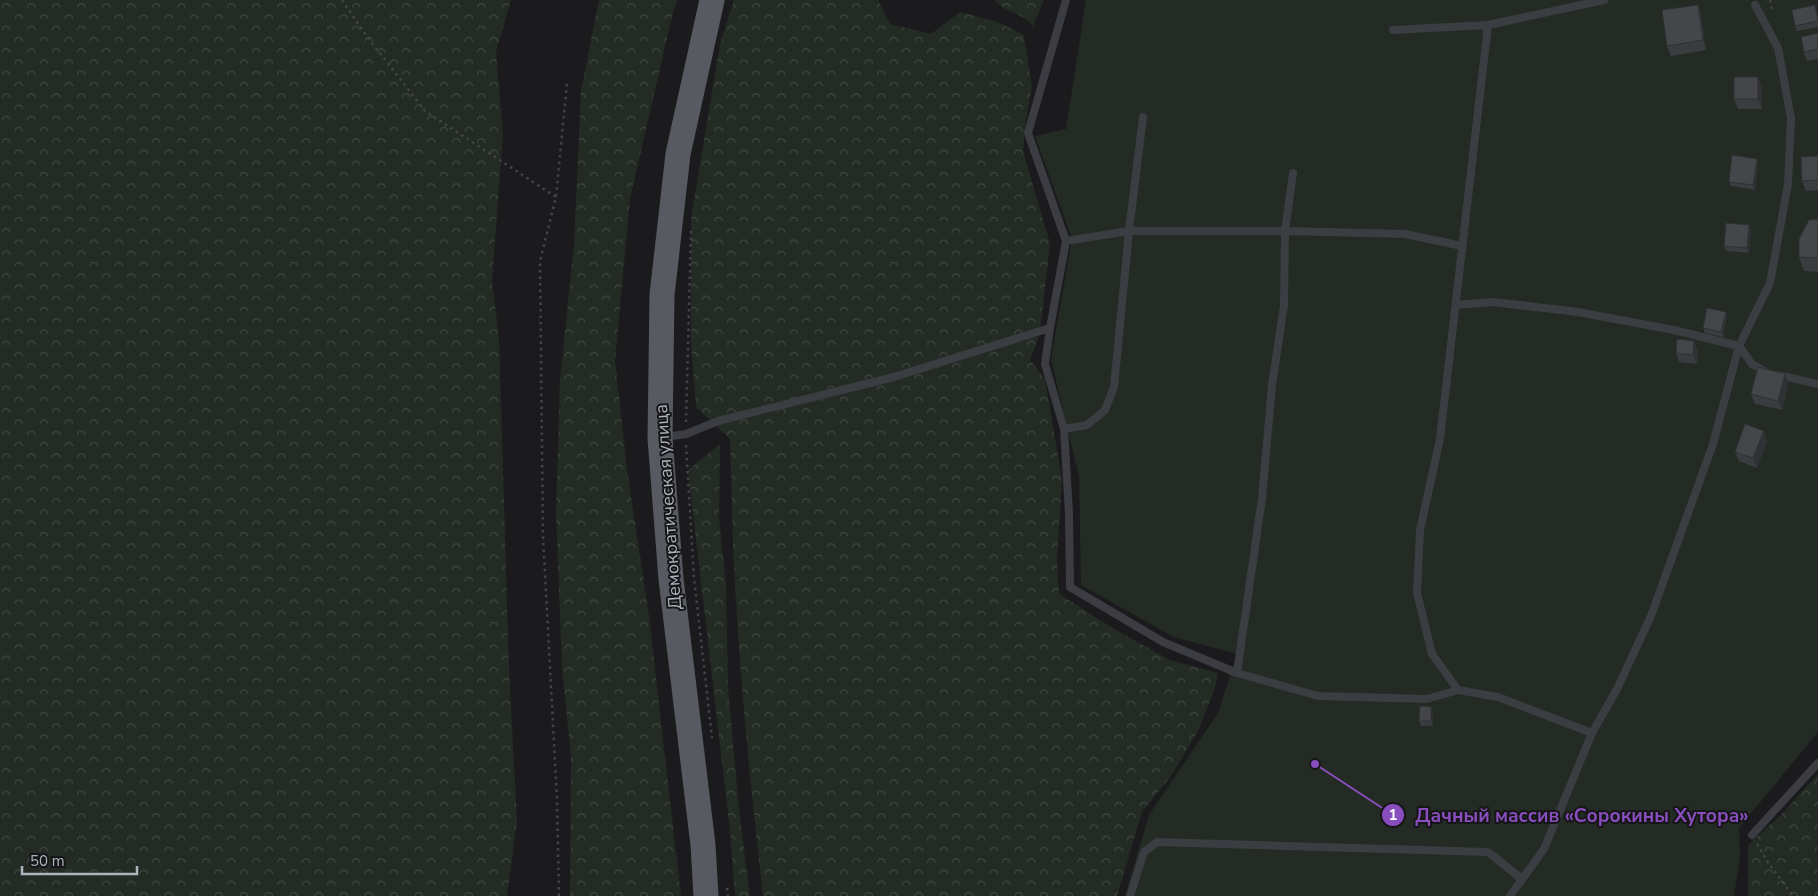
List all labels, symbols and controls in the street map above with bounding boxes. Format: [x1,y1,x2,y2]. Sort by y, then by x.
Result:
street label: Демократическая улица [649,403,687,611]
callout: Дачный массив «Сорокины Хутора» [1381,798,1759,832]
text: Дачный массив «Сорокины Хутора» [1415,803,1749,829]
text: 1 [1388,805,1398,825]
scale bar [22,844,138,876]
text: 50 m [30,851,65,871]

